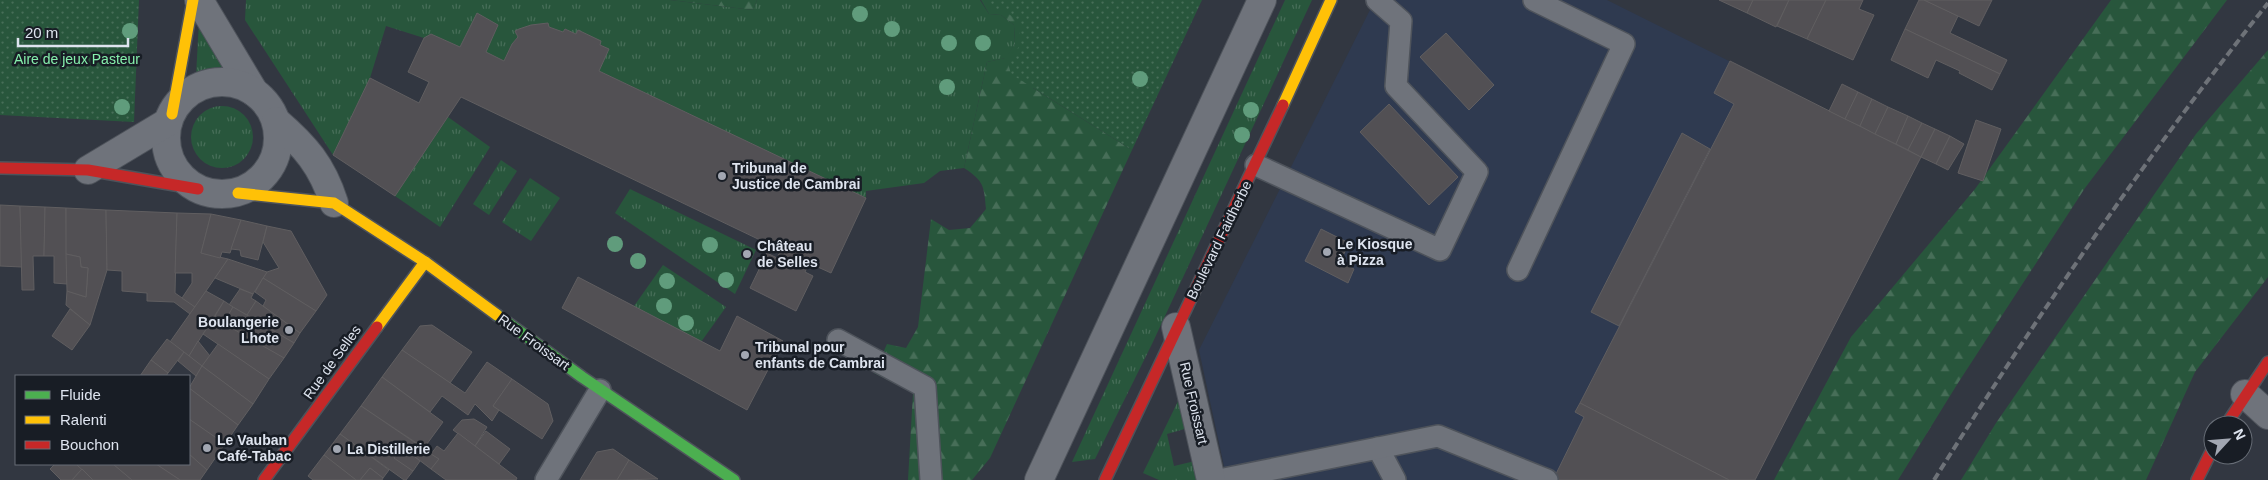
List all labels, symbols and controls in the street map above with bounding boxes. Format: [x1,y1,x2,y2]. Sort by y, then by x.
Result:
scale bar [18,15,128,47]
text: 20 m [25,24,58,41]
park label: Aire de jeux Pasteur [14,51,140,67]
place label: Tribunal de Justice de Cambrai [732,160,860,192]
marker: Tribunal de Justice de Cambrai [716,170,728,182]
street label: Boulevard Faidherbe [1183,178,1255,302]
place label: Le Kiosque à Pizza [1337,236,1413,268]
place label: Château de Selles [757,238,818,270]
marker: Le Kiosque à Pizza [1321,246,1333,258]
marker: Château de Selles [741,248,753,260]
street label: Rue Froissart [495,311,573,373]
place label: Boulangerie Lhote [198,314,279,346]
street label: Rue de Selles [300,322,364,402]
marker: Boulangerie Lhote [283,324,295,336]
place label: Tribunal pour enfants de Cambrai [755,339,885,371]
marker: Tribunal pour enfants de Cambrai [739,349,751,361]
street label: Rue Froissart [1177,360,1211,446]
legend [15,375,190,465]
text: Fluide [60,386,101,403]
text: Ralenti [60,411,107,428]
north arrow [2203,415,2253,465]
text: N [2230,426,2249,442]
place label: Le Vauban Café-Tabac [217,432,292,464]
text: Bouchon [60,436,119,453]
place label: La Distillerie [347,441,430,457]
marker: Le Vauban Café-Tabac [201,442,213,454]
marker: La Distillerie [331,443,343,455]

